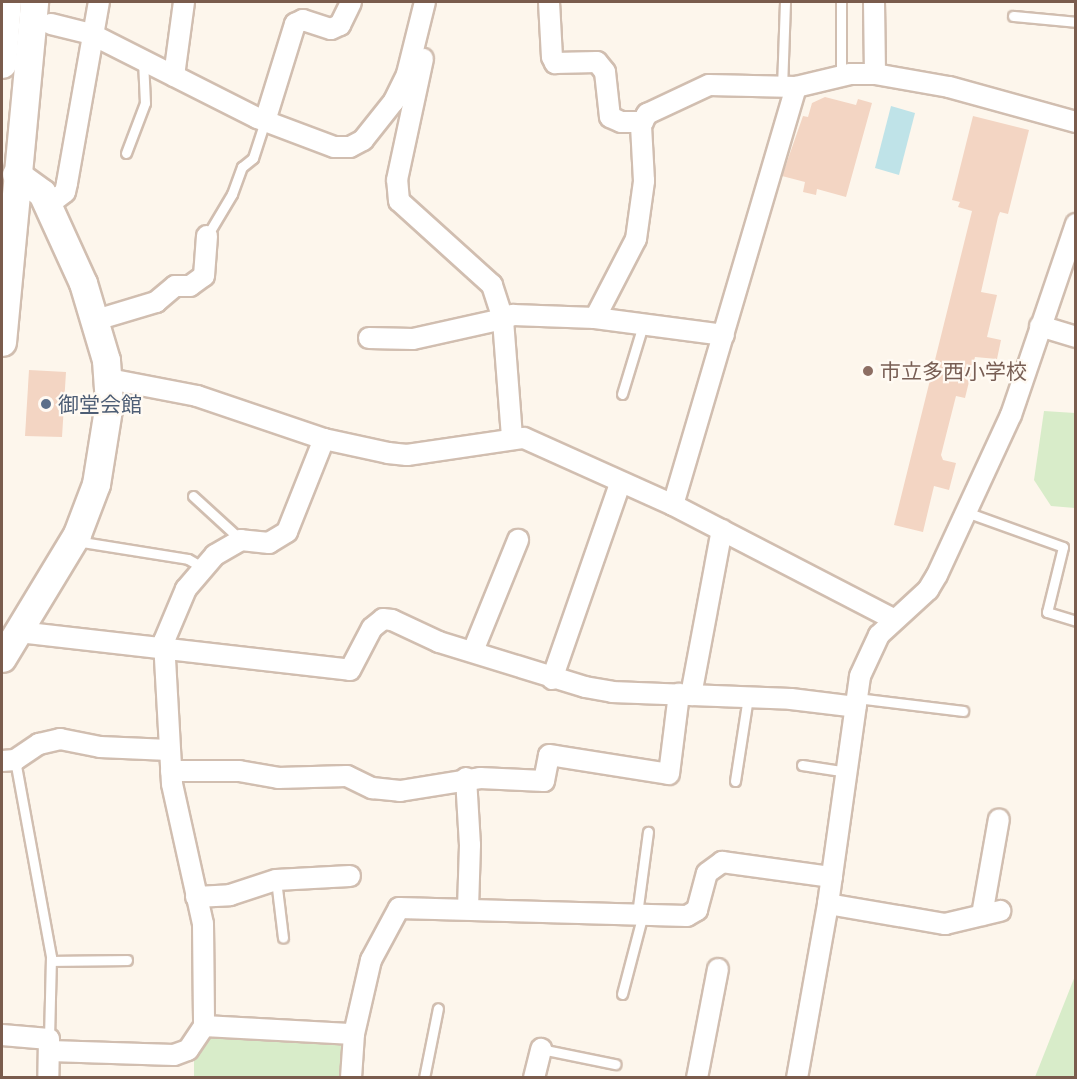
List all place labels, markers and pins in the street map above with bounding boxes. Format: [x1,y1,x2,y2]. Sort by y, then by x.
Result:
place label: 市立多西小学校 [880,358,1027,384]
marker: 市立多西小学校 [861,364,875,378]
place label: 御堂会館 [58,391,142,417]
marker: 御堂会館 [39,397,53,411]

